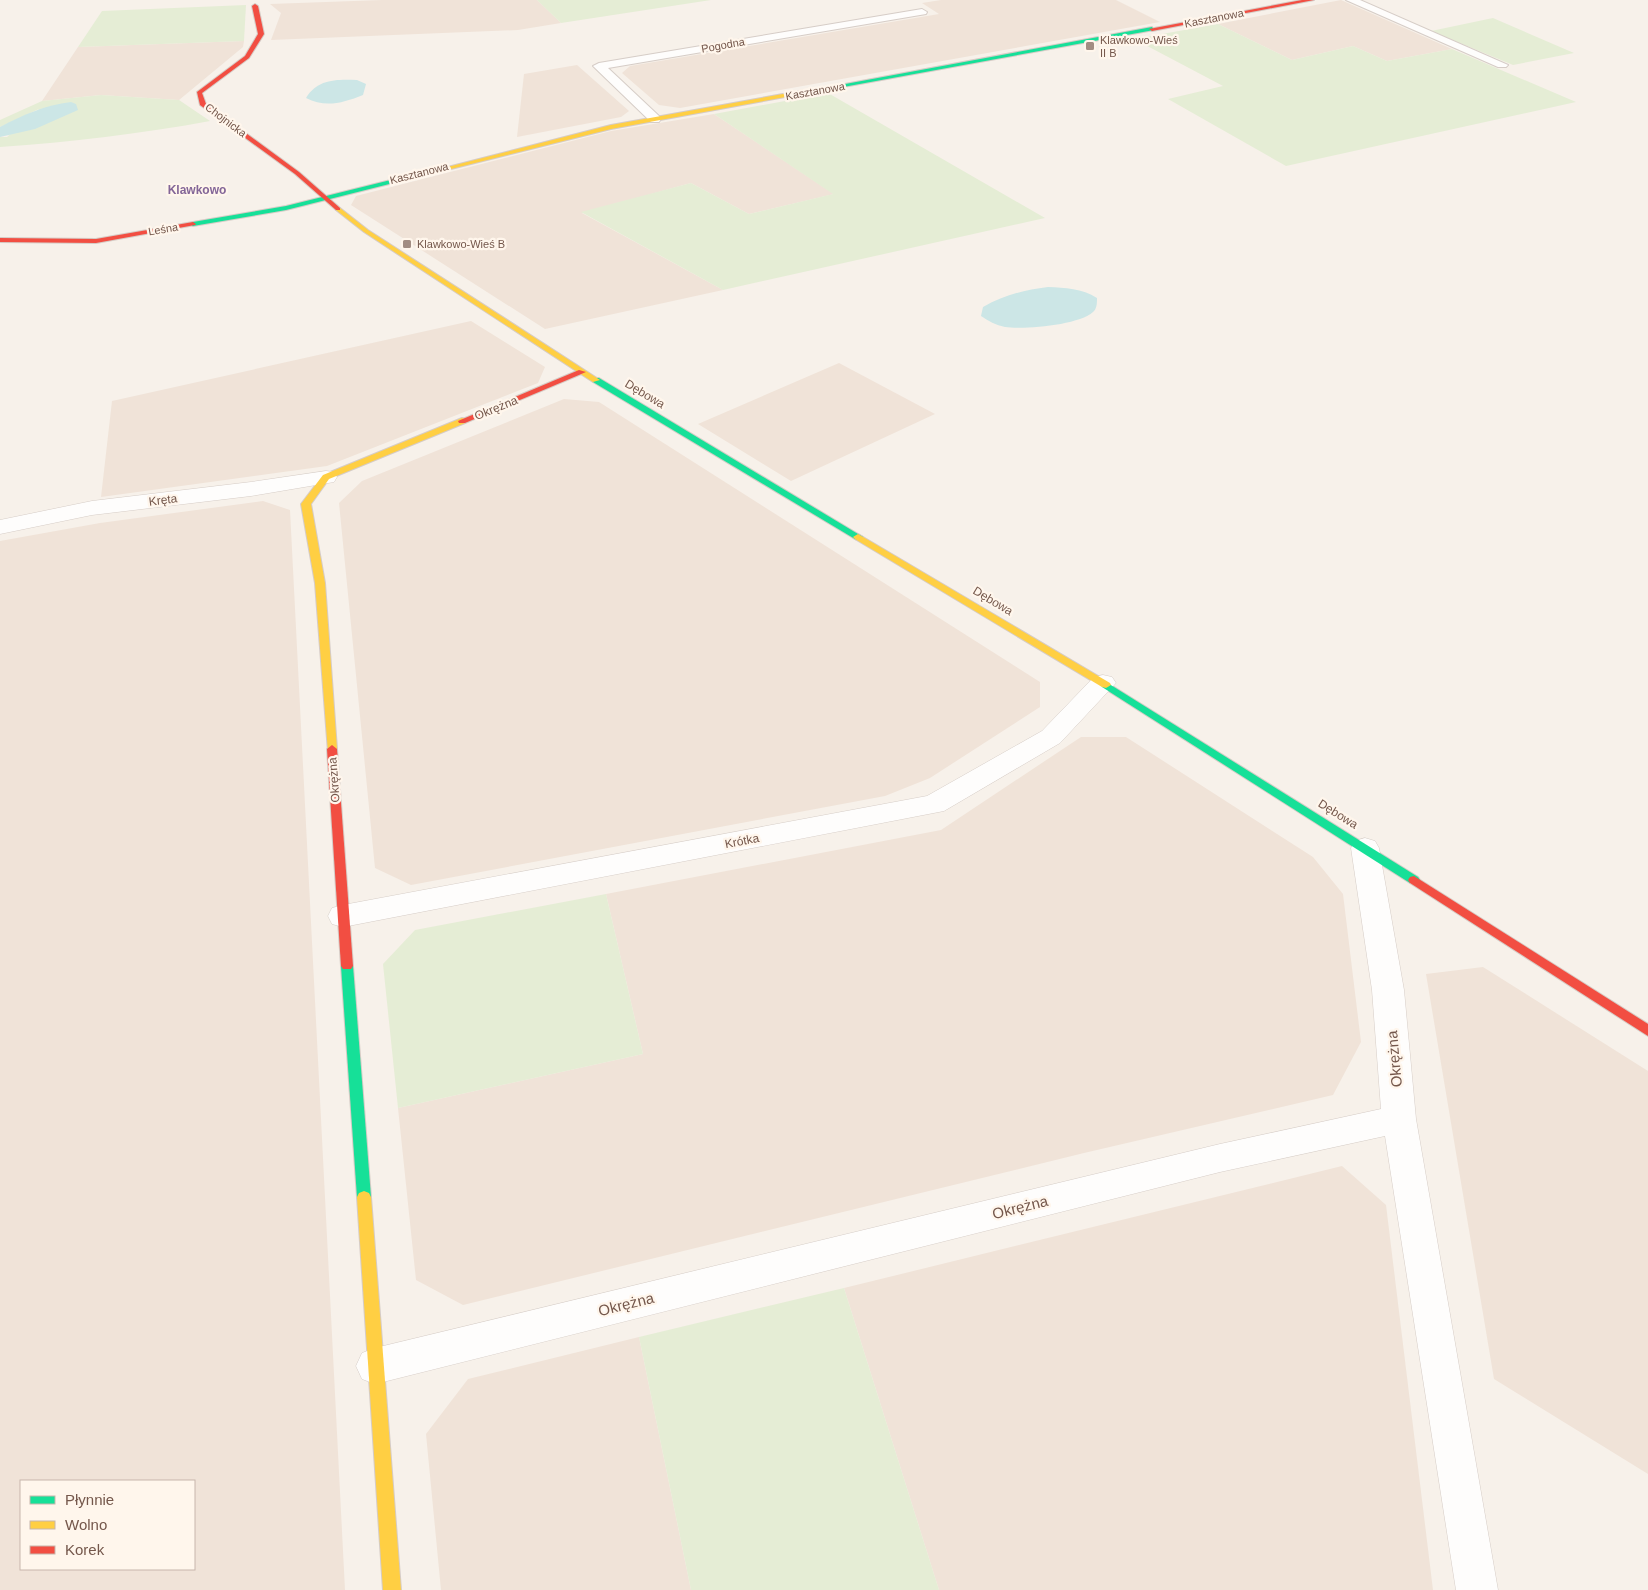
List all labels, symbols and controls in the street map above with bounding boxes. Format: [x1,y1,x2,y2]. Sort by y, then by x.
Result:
street label: Kasztanowa [1183,6,1245,30]
place label: Klawkowo-Wieś II B [1100,34,1178,59]
street label: Pogodna [700,35,747,55]
marker: Klawkowo-Wieś II B [1084,40,1096,52]
street label: Kasztanowa [784,80,846,102]
street label: Chojnicka [203,101,250,140]
street label: Kasztanowa [388,160,450,186]
district label: Klawkowo [168,183,226,197]
street label: Leśna [147,220,180,238]
marker: Klawkowo-Wieś B [401,238,413,250]
place label: Klawkowo-Wieś B [417,238,505,250]
street label: Dębowa [623,377,668,412]
street label: Okrężna [472,393,520,423]
street label: Kręta [148,491,178,509]
street label: Dębowa [971,584,1016,619]
street label: Okrężna [325,757,343,803]
street label: Dębowa [1316,796,1361,832]
street label: Krótka [724,831,761,851]
street label: Okrężna [1383,1029,1405,1088]
street label: Okrężna [990,1192,1050,1222]
street label: Okrężna [596,1289,656,1319]
legend [20,1480,195,1570]
text: Płynnie [65,1491,114,1508]
text: Wolno [65,1516,107,1533]
text: Korek [65,1541,105,1558]

